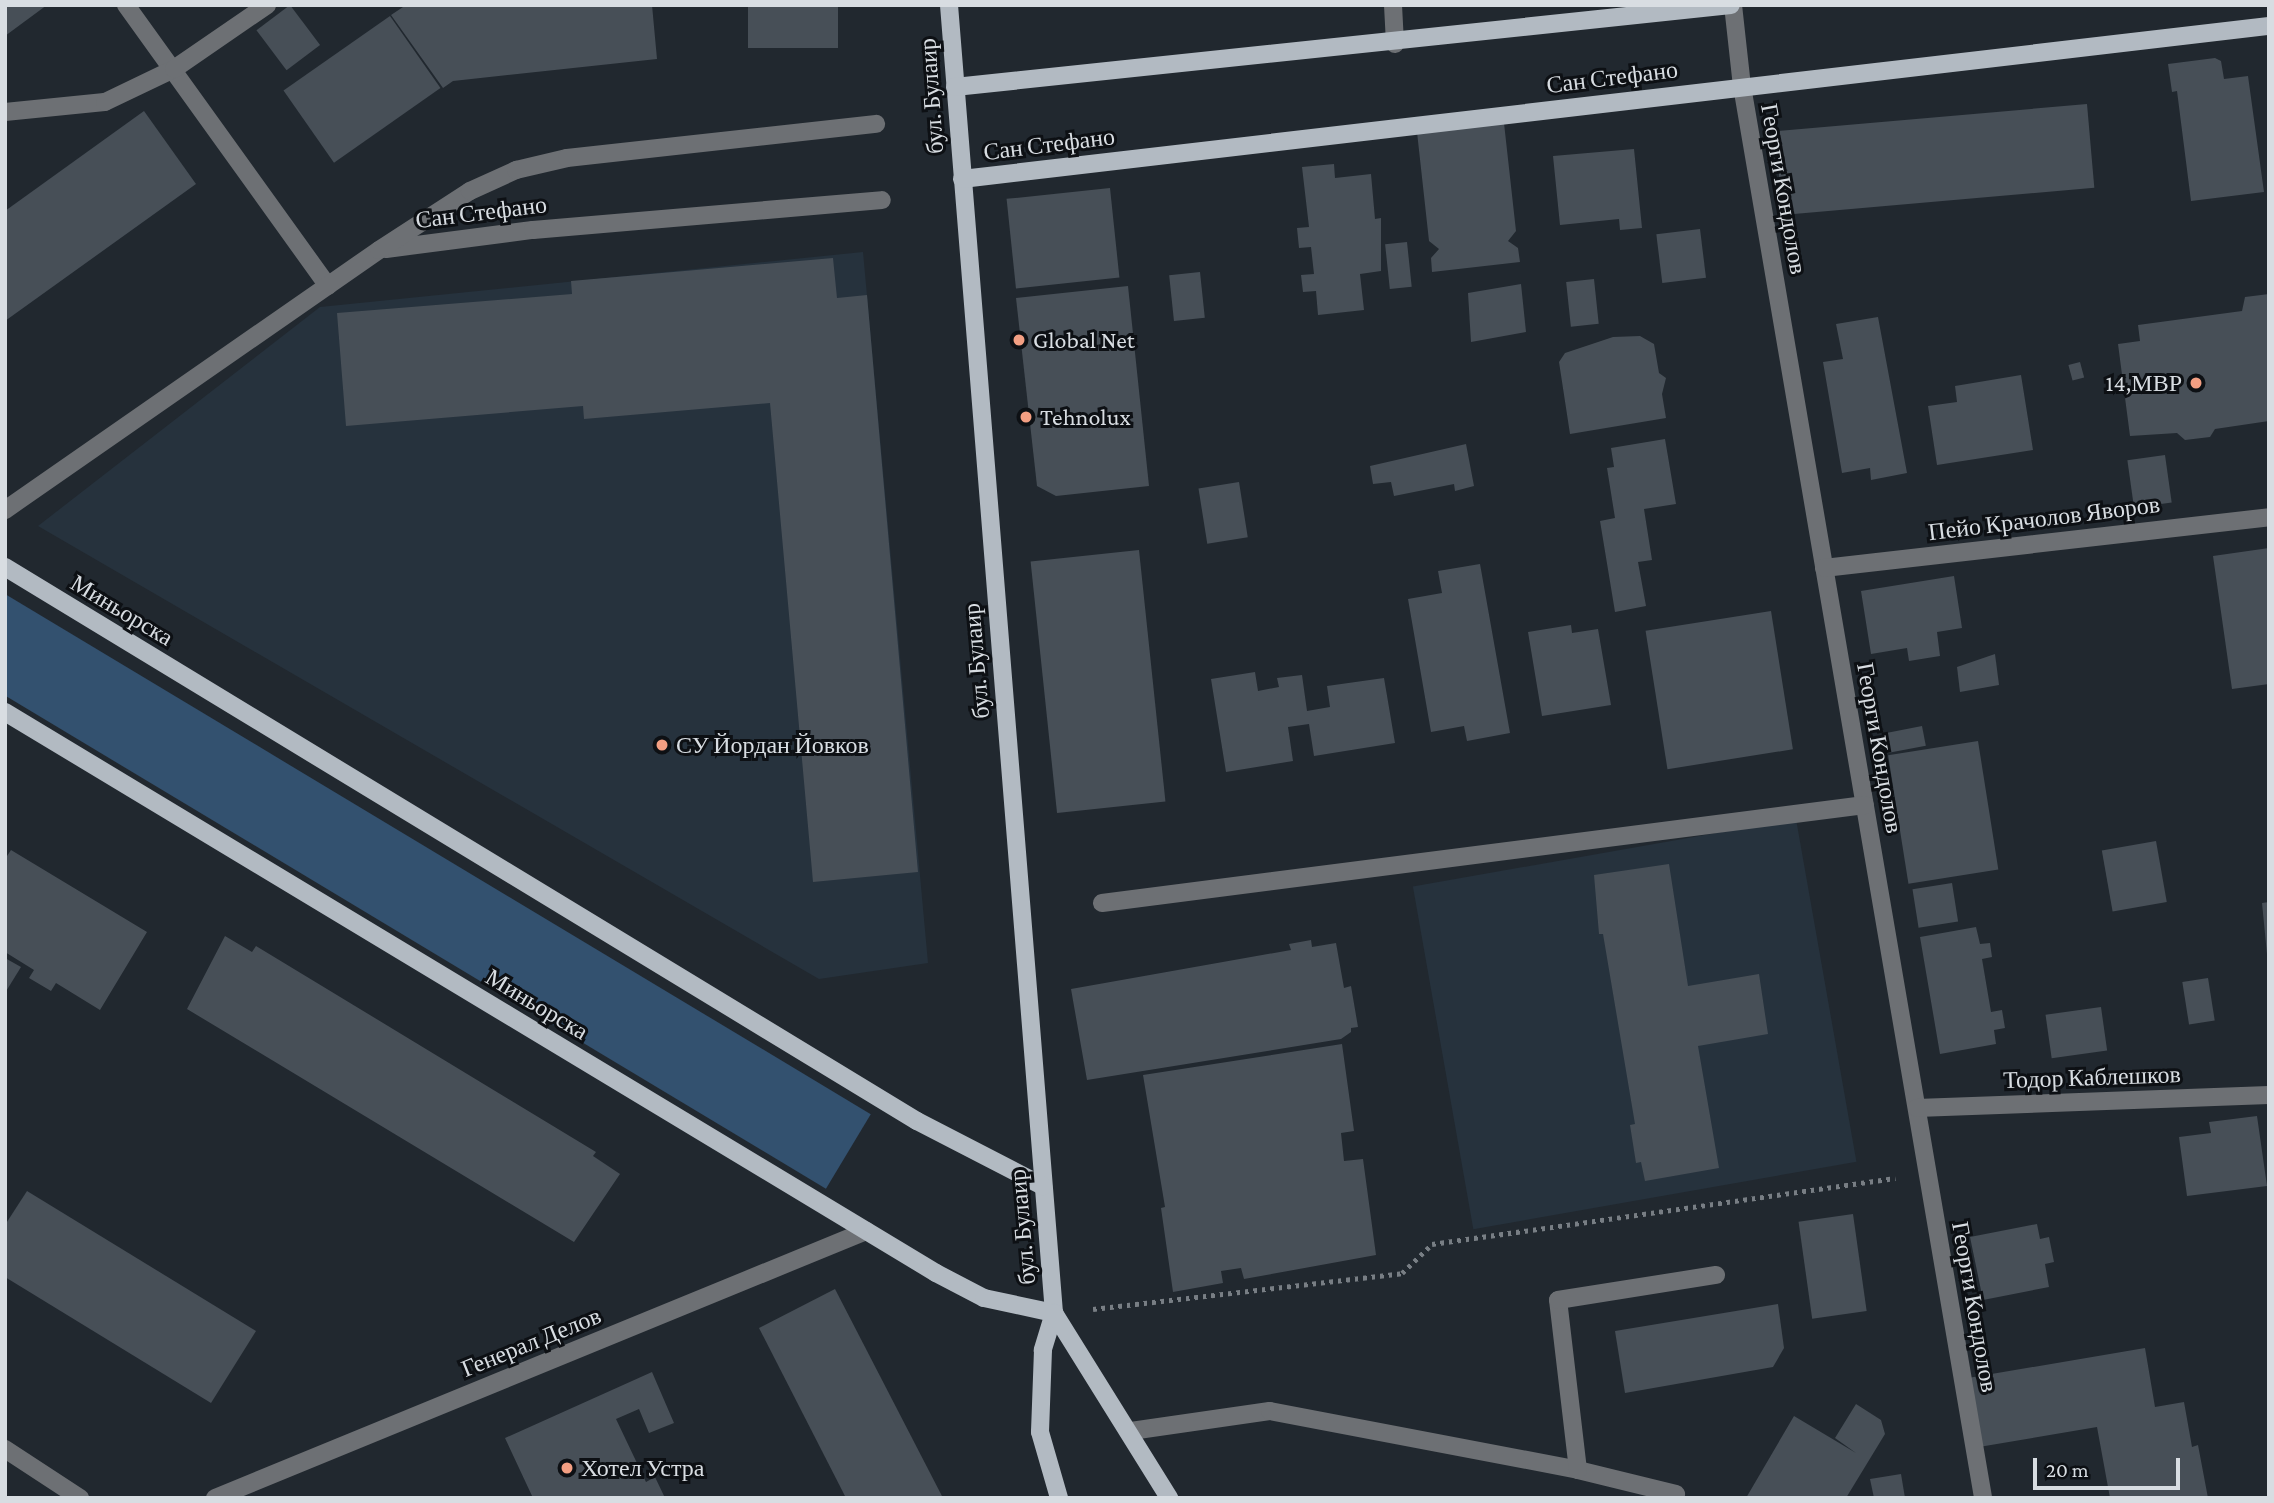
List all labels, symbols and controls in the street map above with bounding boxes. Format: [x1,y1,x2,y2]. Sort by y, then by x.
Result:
street label: бул. Булаир [913,37,949,155]
street label: Сан Стефано [1545,55,1679,99]
street label: Георги Кондолов [1755,101,1813,277]
street label: Сан Стефано [982,122,1116,166]
street label: Сан Стефано [414,190,548,234]
place label: Global Net [1033,326,1135,354]
marker: Global Net [1011,332,1027,348]
place label: 14,МВР [2106,369,2182,397]
marker: 14,МВР [2188,375,2204,391]
place label: Tehnolux [1040,403,1131,431]
marker: Tehnolux [1018,409,1034,425]
street label: Пейо Крачолов Яворов [1927,490,2161,546]
street label: Миньорска [65,568,179,652]
street label: бул. Булаир [957,602,995,720]
street label: Георги Кондолов [1851,660,1909,836]
place label: СУ Йордан Йовков [676,731,869,759]
marker: СУ Йордан Йовков [654,737,670,753]
street label: Миньорска [480,962,594,1046]
street label: Тодор Каблешков [2003,1060,2181,1094]
street label: бул. Булаир [1003,1168,1041,1286]
street label: Георги Кондолов [1946,1219,2004,1395]
street label: Генерал Делов [457,1301,605,1383]
scale bar [2036,1444,2183,1488]
place label: Хотел Устра [581,1454,704,1482]
text: 20 m [2046,1458,2089,1482]
marker: Хотел Устра [559,1460,575,1476]

